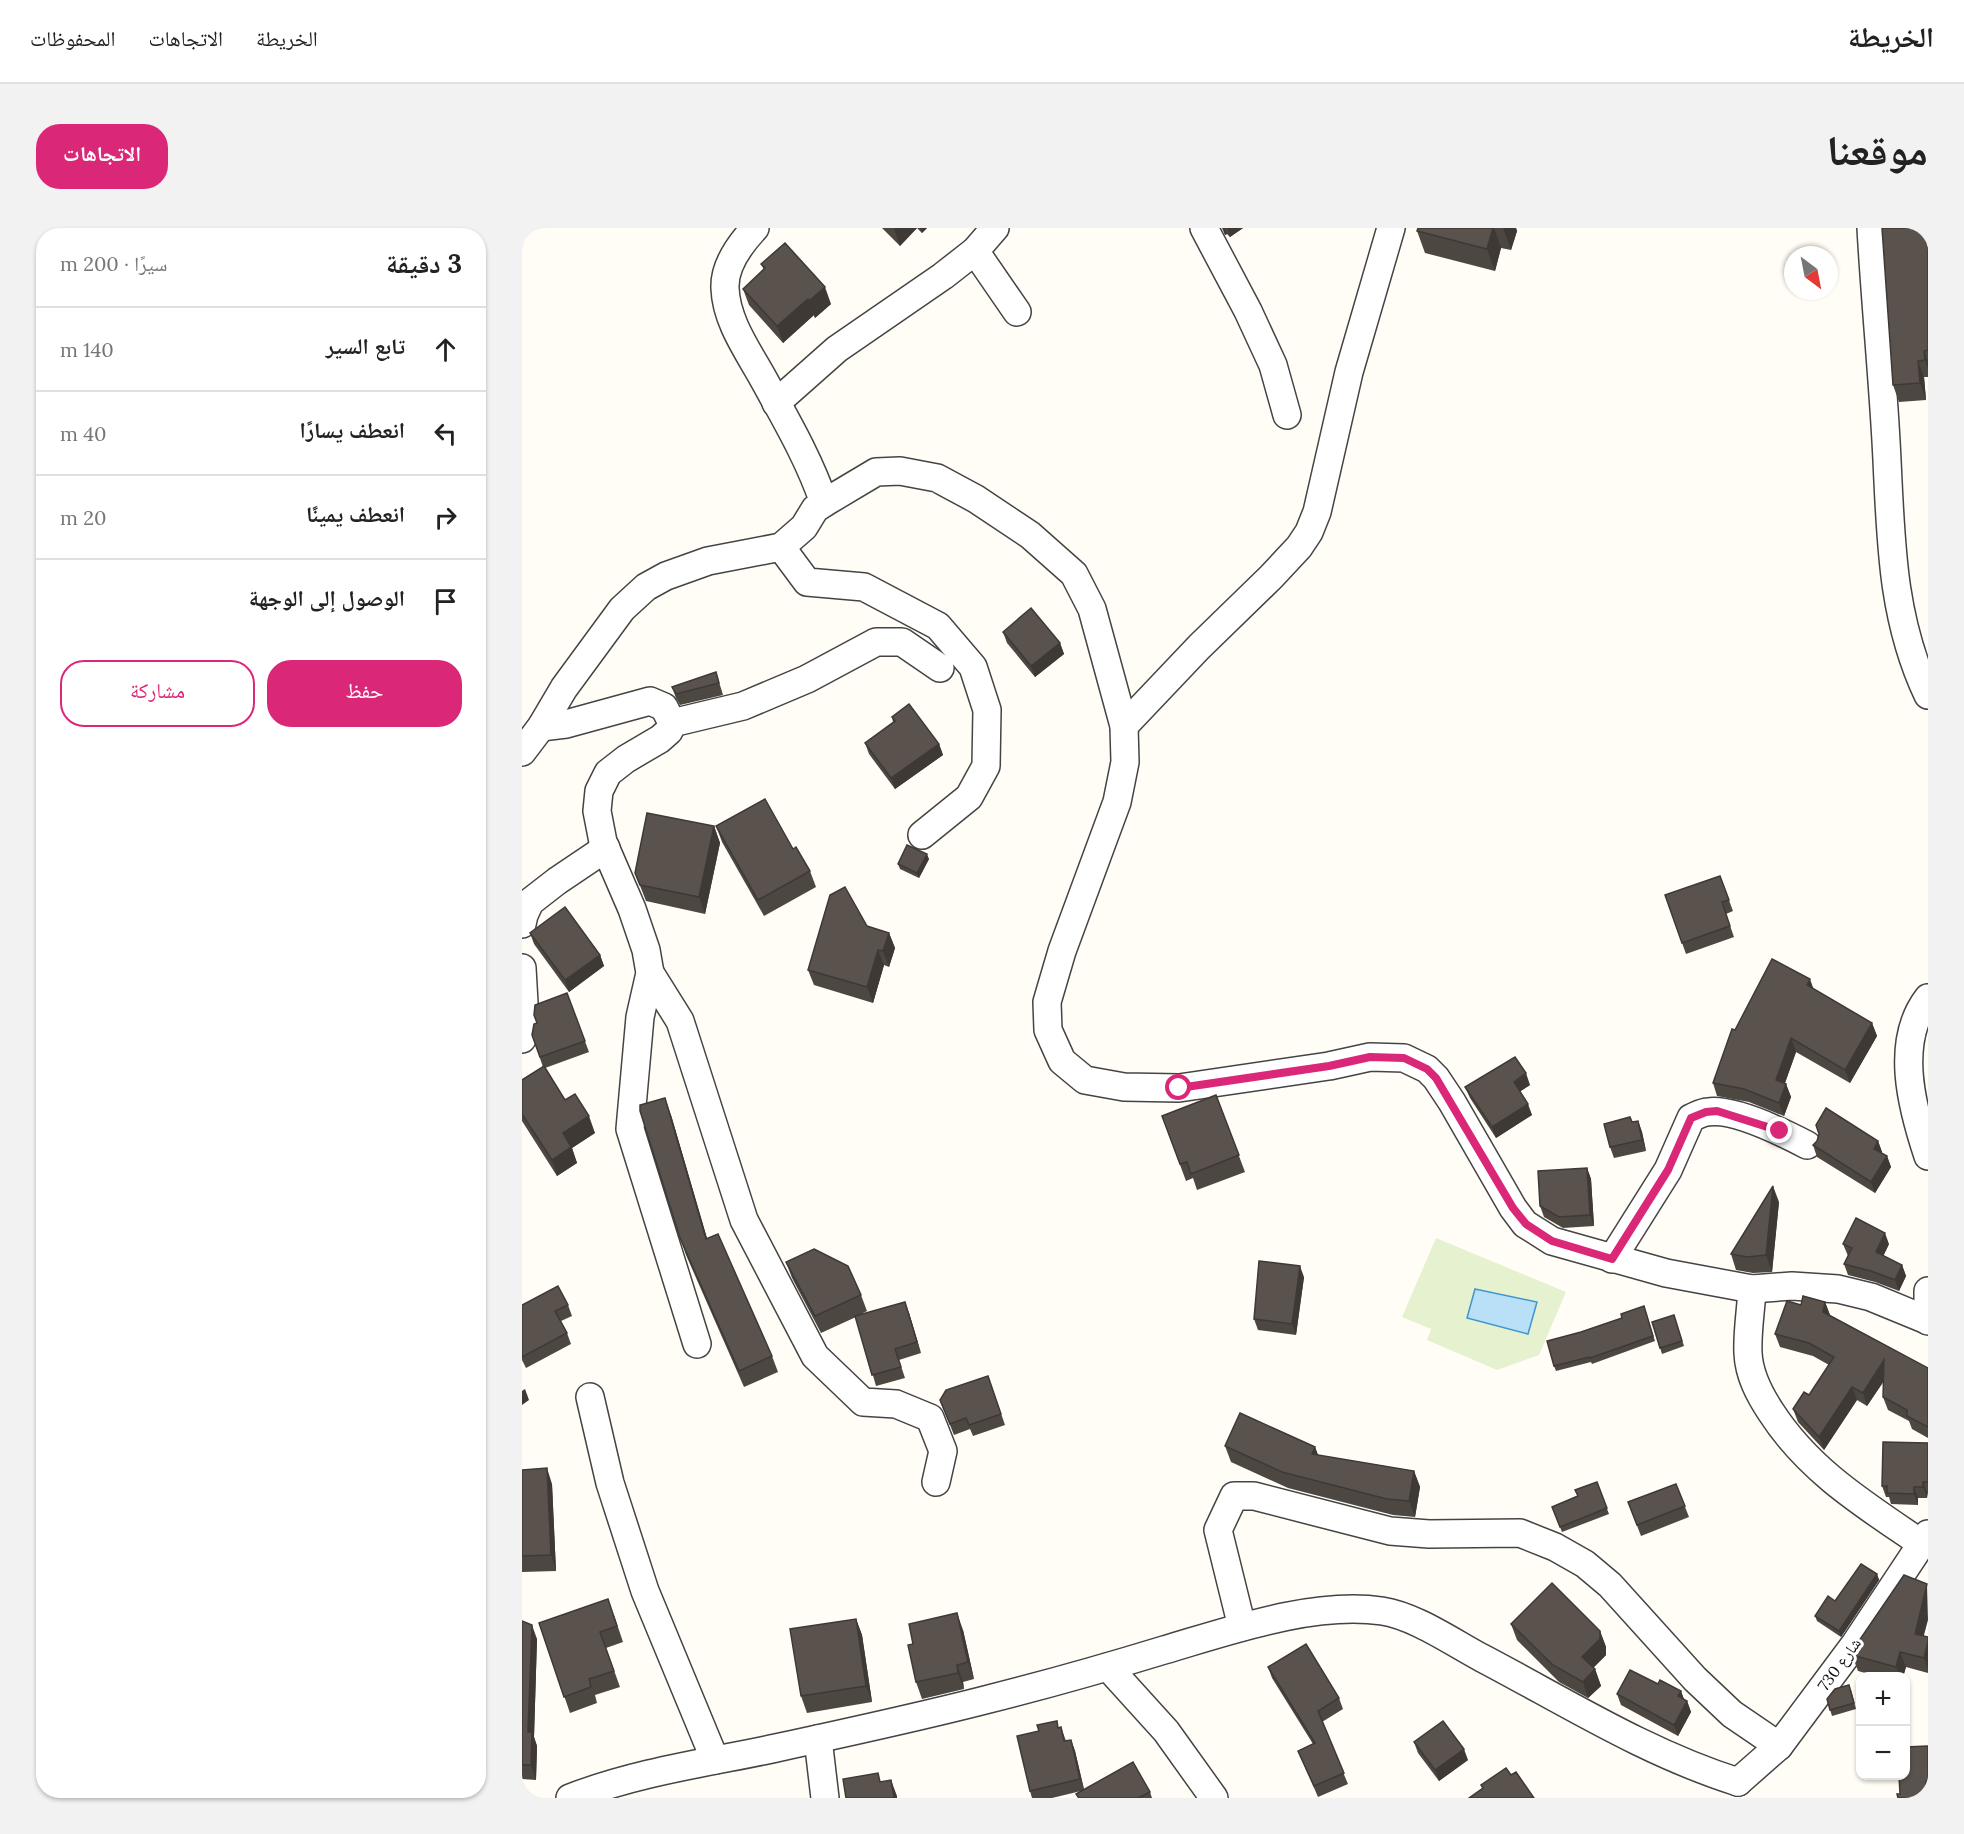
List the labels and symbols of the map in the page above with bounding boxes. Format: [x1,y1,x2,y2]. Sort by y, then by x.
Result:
north arrow [1784,246,1838,300]
route start [1165,1074,1191,1100]
route end [1766,1117,1792,1143]
street label: شارع 730 [1813,1634,1866,1695]

